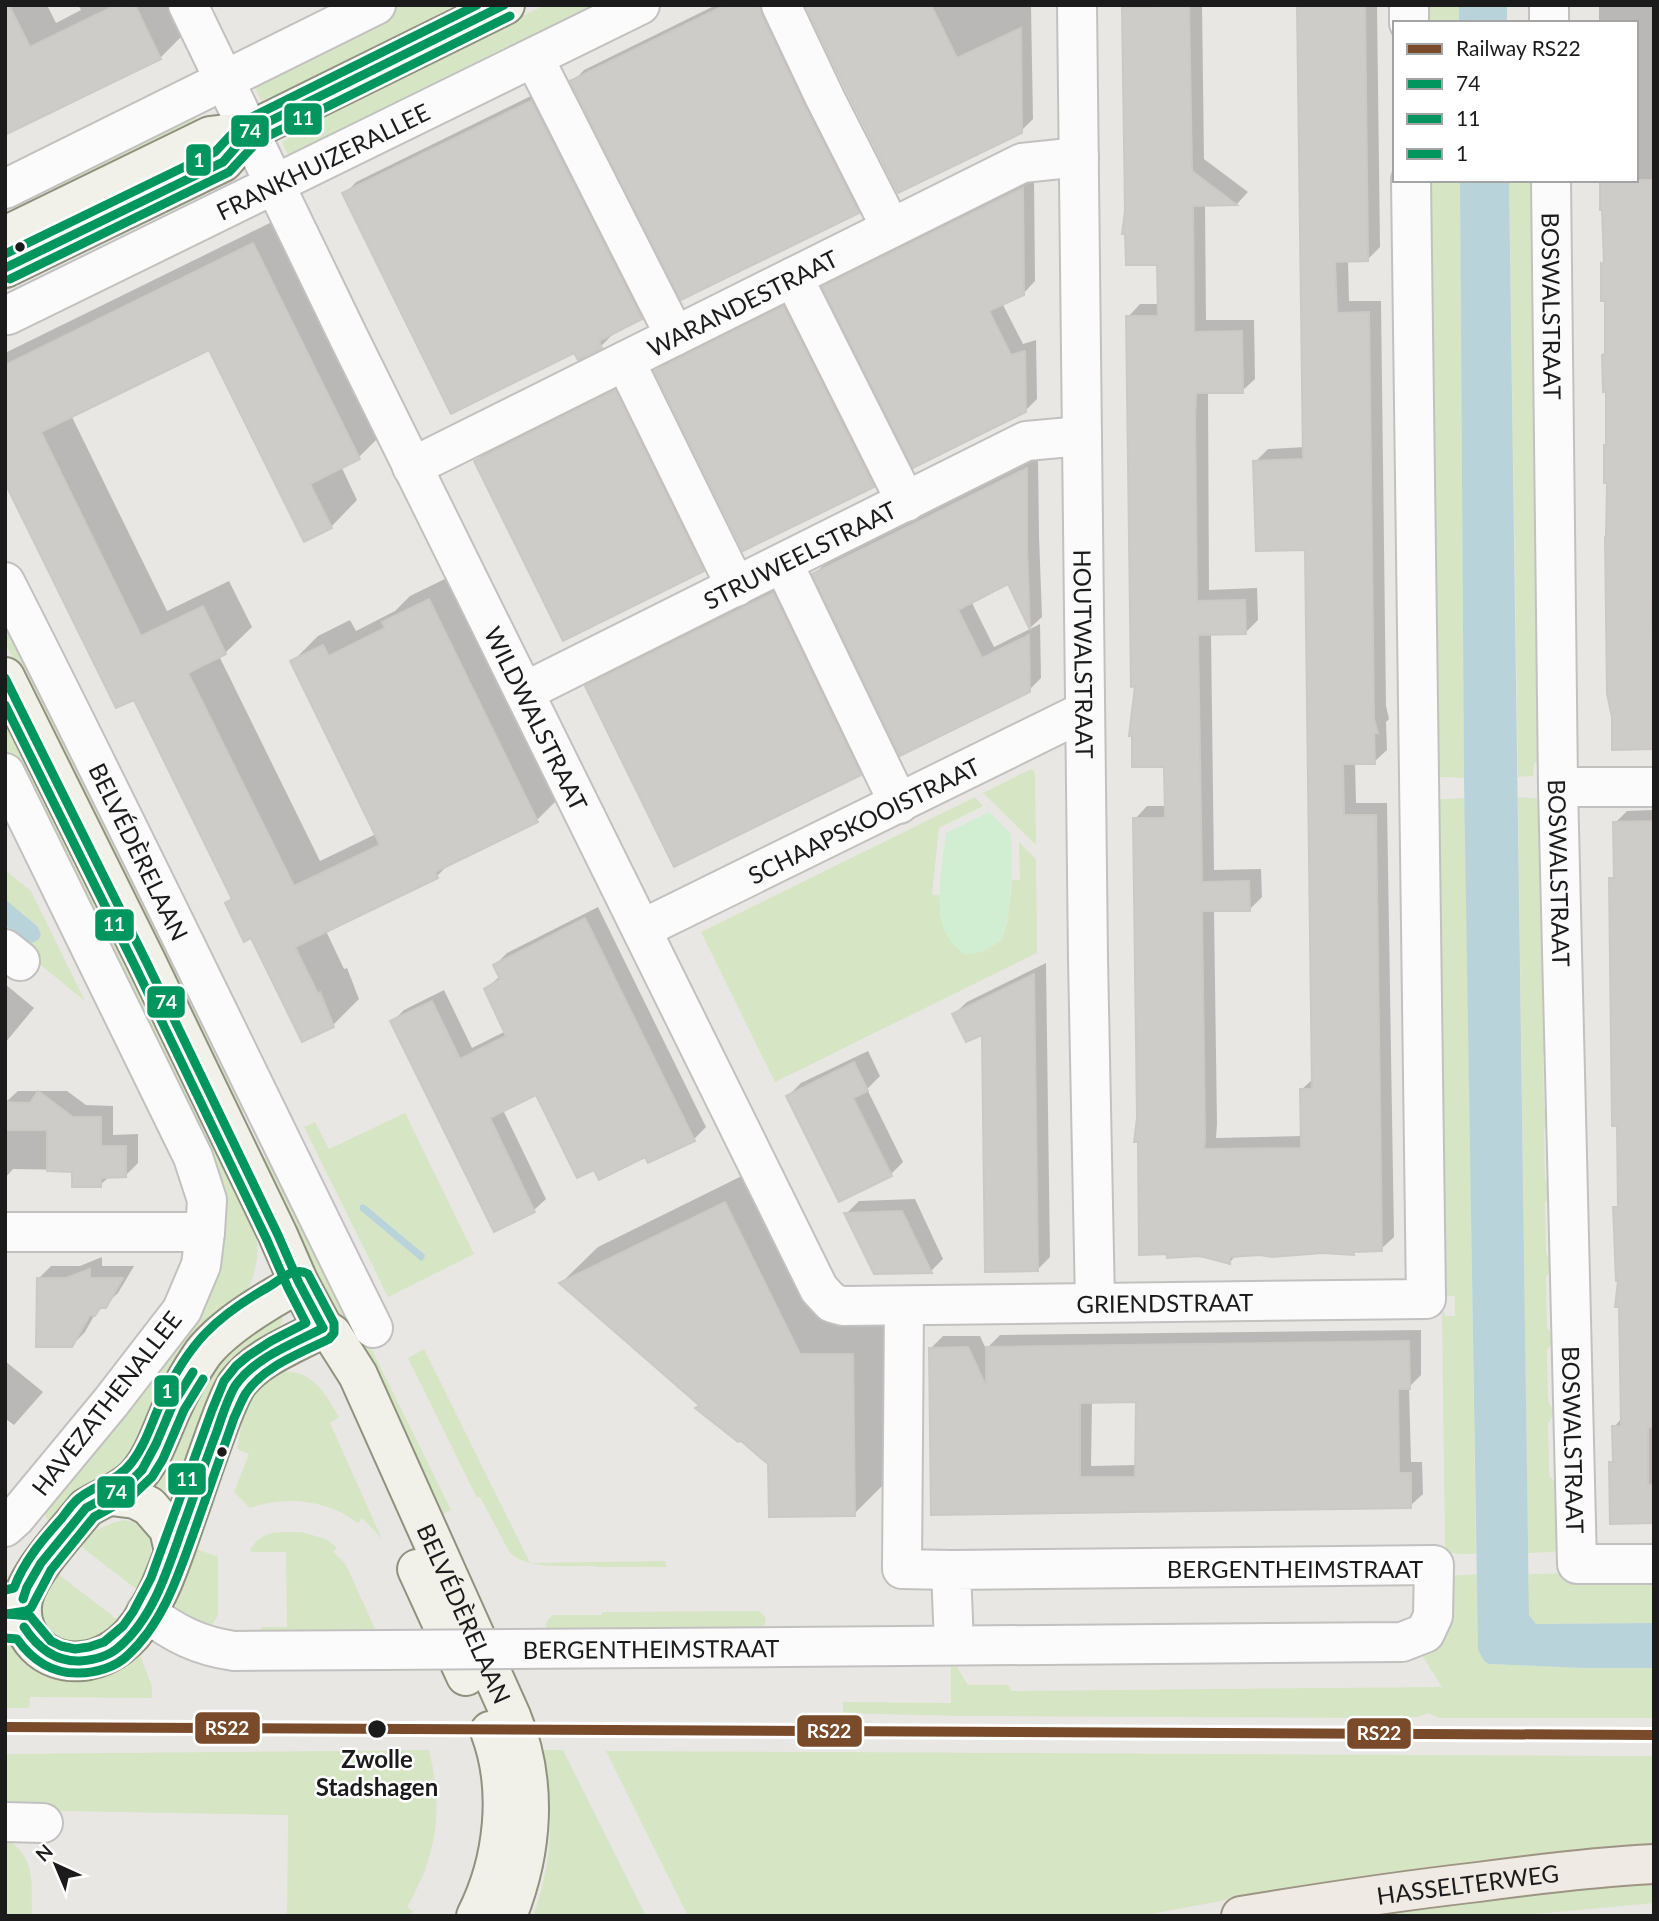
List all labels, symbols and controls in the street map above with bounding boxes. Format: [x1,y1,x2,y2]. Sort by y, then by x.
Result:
legend [1393,21,1638,182]
text: Railway RS22 [1456,35,1581,60]
text: 74 [1456,70,1480,95]
street label: FRANKHUIZERALLEE [211,96,434,225]
line badge: 11 [283,102,323,136]
text: 11 [1456,105,1480,130]
text: 11 [292,106,314,129]
line badge: 74 [230,114,270,148]
text: 74 [239,119,261,142]
text: 1 [1456,140,1468,165]
line badge: 1 [185,143,212,177]
text: 1 [193,148,205,171]
street label: BOSWALSTRAAT [1537,212,1568,400]
unlabelled marker [13,240,27,254]
street label: WARANDESTRAAT [642,243,842,362]
street label: STRUWEELSTRAAT [698,494,901,615]
street label: HOUTWALSTRAAT [1069,549,1100,759]
street label: WILDWALSTRAAT [479,621,595,815]
street label: SCHAAPSKOOISTRAAT [743,751,984,889]
street label: BELVÉDÈRELAAN [84,758,195,945]
street label: BOSWALSTRAAT [1543,779,1577,967]
line badge: 11 [94,908,135,942]
text: 11 [103,912,125,935]
line badge: 74 [146,985,186,1019]
text: 74 [155,990,177,1013]
street label: GRIENDSTRAAT [1076,1287,1253,1318]
street label: HAVEZATHENALLEE [25,1305,187,1501]
street label: BOSWALSTRAAT [1557,1346,1591,1534]
line badge: 1 [153,1374,180,1408]
text: 1 [161,1379,173,1402]
unlabelled marker [215,1445,229,1459]
line badge: 11 [167,1462,207,1496]
text: 11 [176,1467,198,1490]
line badge: 74 [96,1475,136,1509]
text: 74 [105,1480,127,1503]
street label: BELVÉDÈRELAAN [412,1519,518,1708]
street label: BERGENTHEIMSTRAAT [1167,1554,1423,1583]
street label: BERGENTHEIMSTRAAT [523,1633,779,1663]
line badge: RS22 [194,1711,261,1745]
line badge: RS22 [796,1714,863,1748]
text: RS22 [205,1716,249,1739]
line badge: RS22 [1346,1717,1412,1750]
marker: Zwolle Stadshagen [366,1718,388,1740]
text: RS22 [807,1719,851,1742]
text: RS22 [1357,1721,1401,1744]
place label: Zwolle Stadshagen [316,1744,438,1801]
north arrow [21,1830,91,1900]
text: N [31,1839,57,1866]
street label: HASSELTERWEG [1375,1857,1560,1909]

